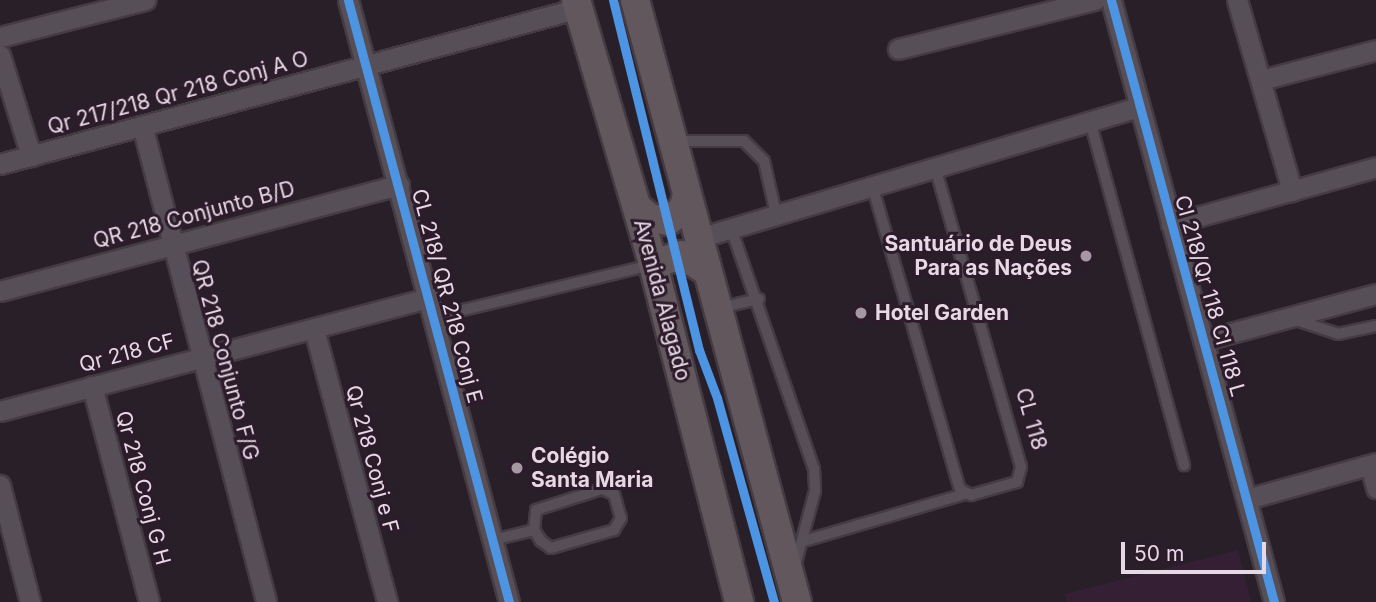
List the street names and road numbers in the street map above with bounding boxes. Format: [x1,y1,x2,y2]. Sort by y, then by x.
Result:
street label: Qr 217/218 Qr 218 Conj A O [45,46,311,140]
street label: QR 218 Conjunto B/D [90,176,298,254]
street label: CL 218/ QR 218 Conj E [406,186,488,406]
street label: Cl 218/Qr 118 Cl 118 L [1169,192,1251,400]
street label: Avenida Alagado [628,216,696,384]
street label: QR 218 Conjunto F/G [186,257,264,463]
street label: Qr 218 CF [76,328,178,378]
street label: Qr 218 Conj e F [340,382,404,536]
street label: CL 118 [1010,385,1052,453]
street label: Qr 218 Conj G H [110,408,176,568]

